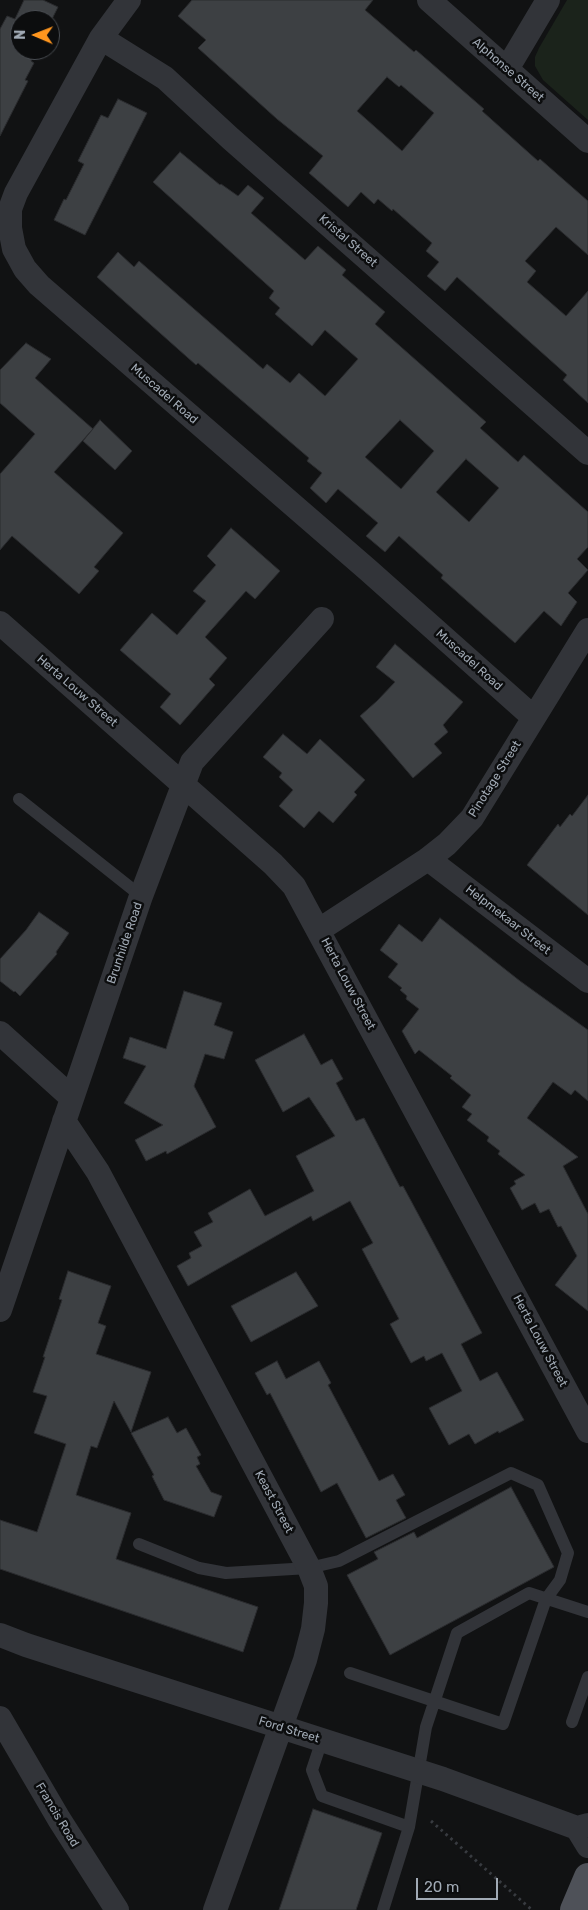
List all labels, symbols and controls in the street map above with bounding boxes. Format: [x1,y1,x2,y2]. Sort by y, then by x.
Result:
north arrow [10,10,60,60]
text: N [12,30,29,40]
street label: Alphonse Street [469,35,547,105]
street label: Kristal Street [316,212,380,270]
street label: Muscadel Road [127,361,201,427]
street label: Muscadel Road [433,626,505,694]
street label: Herta Louw Street [34,652,120,730]
street label: Pinotage Street [466,738,524,820]
street label: Helpmekaar Street [462,882,554,958]
street label: Brunhilde Road [104,900,146,986]
street label: Herta Louw Street [318,936,378,1032]
street label: Herta Louw Street [510,1293,570,1389]
street label: Keast Street [252,1468,296,1536]
street label: Ford Street [257,1714,321,1746]
street label: Francis Road [32,1780,82,1850]
scale bar [418,1868,500,1900]
text: 20 m [424,1878,459,1896]

